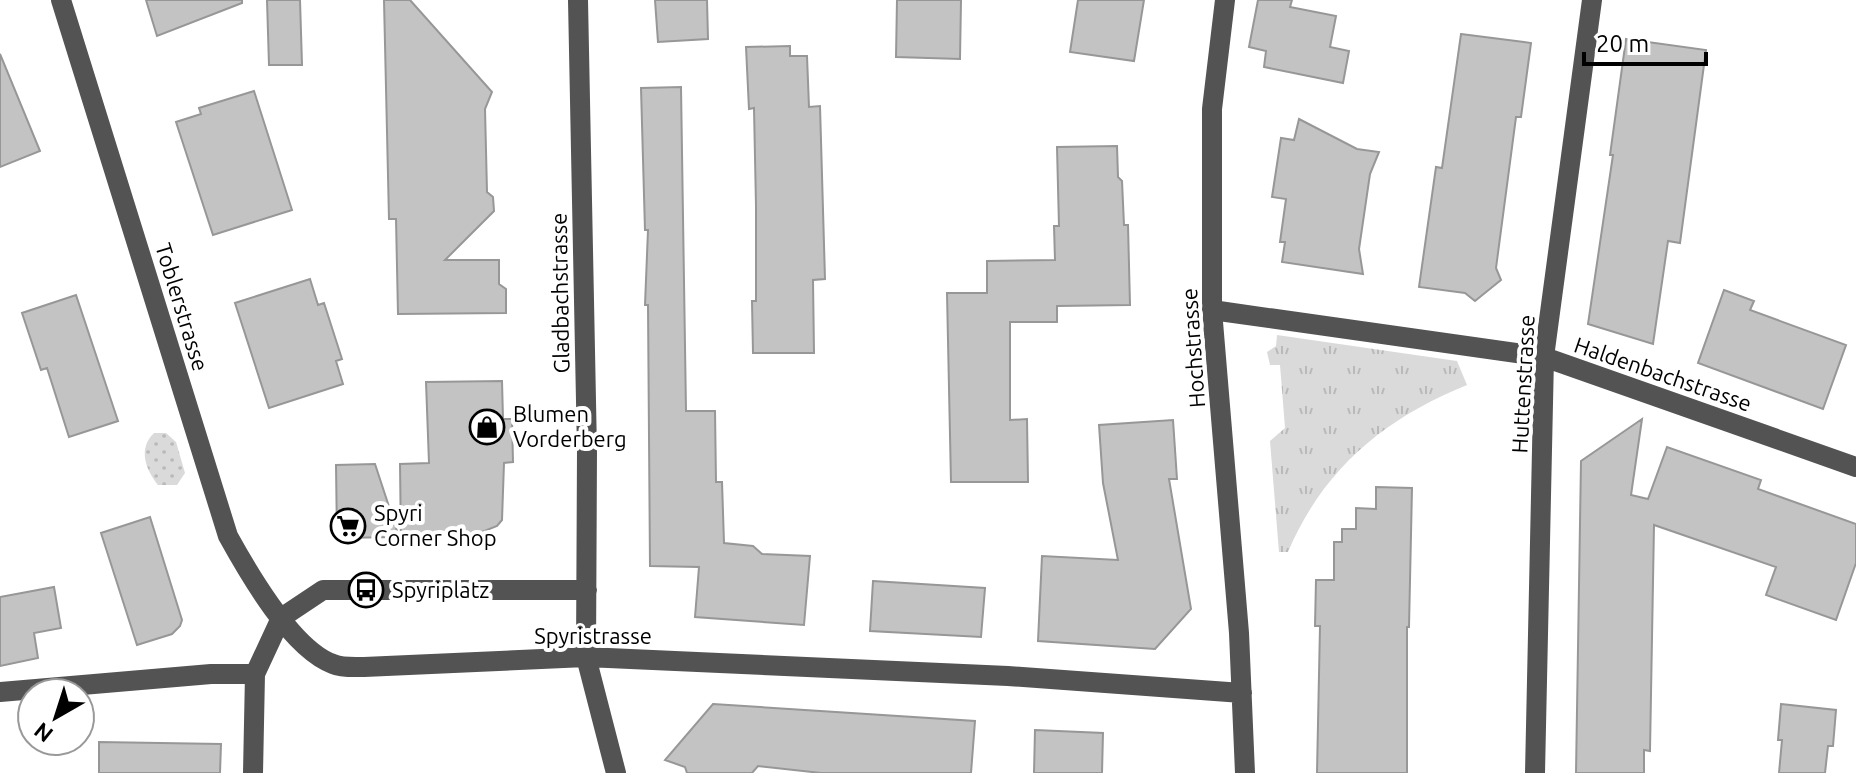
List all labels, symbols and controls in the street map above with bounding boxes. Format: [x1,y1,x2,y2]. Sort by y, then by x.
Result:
scale bar [1584,16,1706,66]
text: 20 m [1596,30,1649,57]
street label: Gladbachstrasse [546,212,573,374]
street label: Toblerstrasse [151,240,214,374]
street label: Hochstrasse [1176,287,1209,409]
street label: Huttenstrasse [1506,314,1539,454]
street label: Haldenbachstrasse [1571,331,1755,416]
place label: Blumen Vorderberg [513,401,627,451]
shop icon: Blumen Vorderberg [468,408,506,446]
place label: Spyri Corner Shop [374,500,497,550]
supermarket icon: Spyri Corner Shop [329,507,367,545]
bus stop icon: Spyriplatz [347,571,385,609]
place label: Spyriplatz [392,577,489,602]
street label: Spyristrasse [534,623,652,648]
north arrow [16,677,96,757]
text: N [29,718,57,748]

